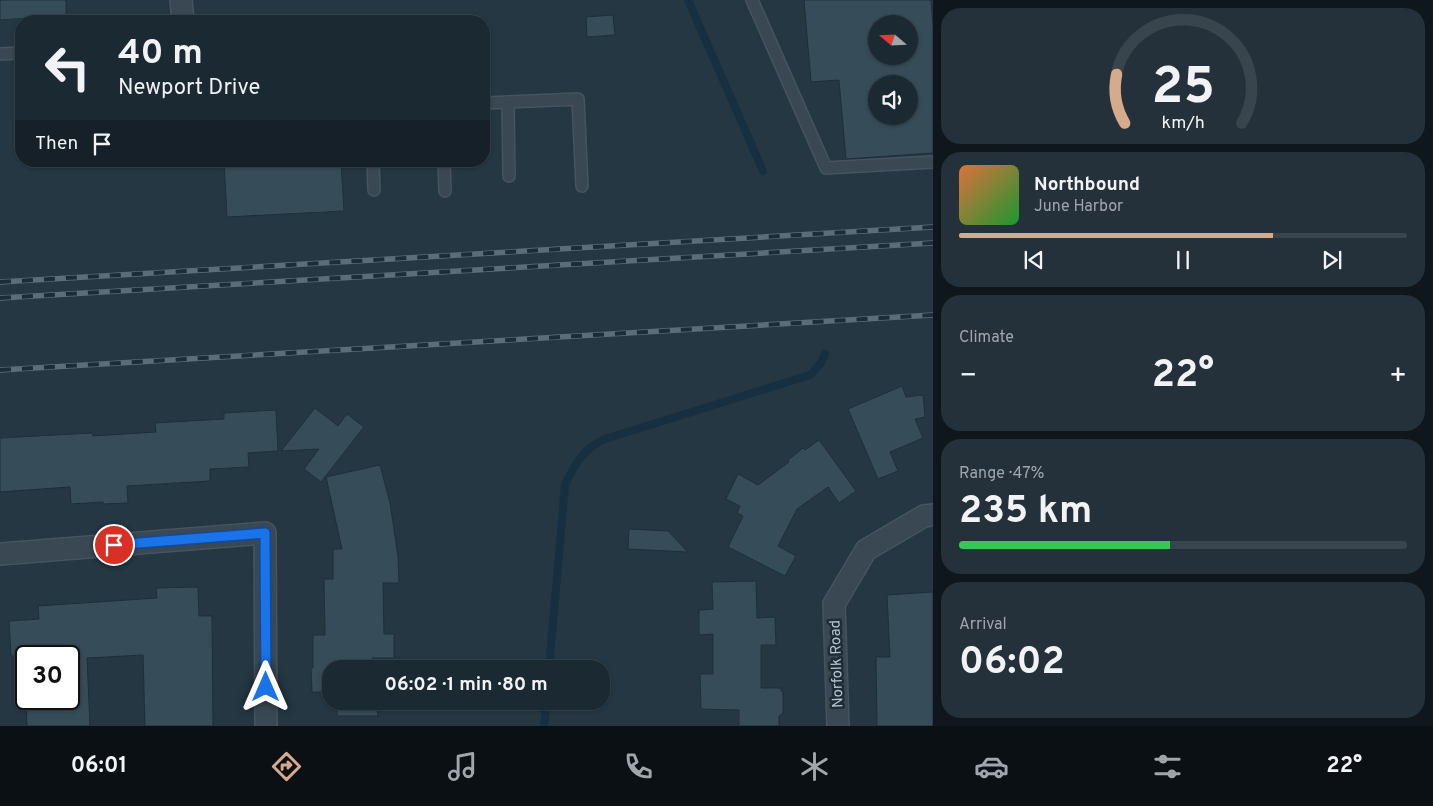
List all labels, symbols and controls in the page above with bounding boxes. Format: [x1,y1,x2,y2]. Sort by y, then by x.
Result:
north arrow [868,15,918,65]
map controls [868,15,918,125]
text: 40 m [118,32,203,76]
icon: left [35,35,100,100]
text: 25 [1151,56,1215,122]
text: Newport Drive [118,75,260,102]
button: sound [868,75,918,125]
text: km/h [1161,112,1205,135]
icon: arrive [88,130,116,158]
text: Then [35,132,78,156]
text: Northbound [1034,173,1140,197]
text: June Harbor [1034,197,1123,217]
icon: previous [1020,246,1048,274]
icon: pause [1169,246,1197,274]
icon: next [1318,246,1346,274]
text: Climate [959,328,1014,348]
text: 22° [1152,352,1214,401]
text: − [959,359,977,395]
text: + [1389,359,1407,395]
text: Range · 47% [959,464,1044,484]
text: 235 km [959,488,1092,537]
pin [93,524,135,566]
icon: arrive [100,531,128,559]
text: Arrival [959,615,1007,635]
street label: Norfolk Road [826,620,849,708]
text: 06:02 [959,639,1065,688]
speed limit sign: 30 [15,645,80,710]
position arrow [239,660,291,712]
text: 06:02 · 1 min · 80 m [384,673,548,697]
icon: directions [269,749,304,784]
icon: music [445,749,480,784]
icon: phone [621,749,656,784]
icon: climate [797,749,832,784]
icon: car [974,749,1009,784]
icon: filters [1150,749,1185,784]
text: 06:01 [71,753,127,780]
text: 22° [1326,753,1362,780]

